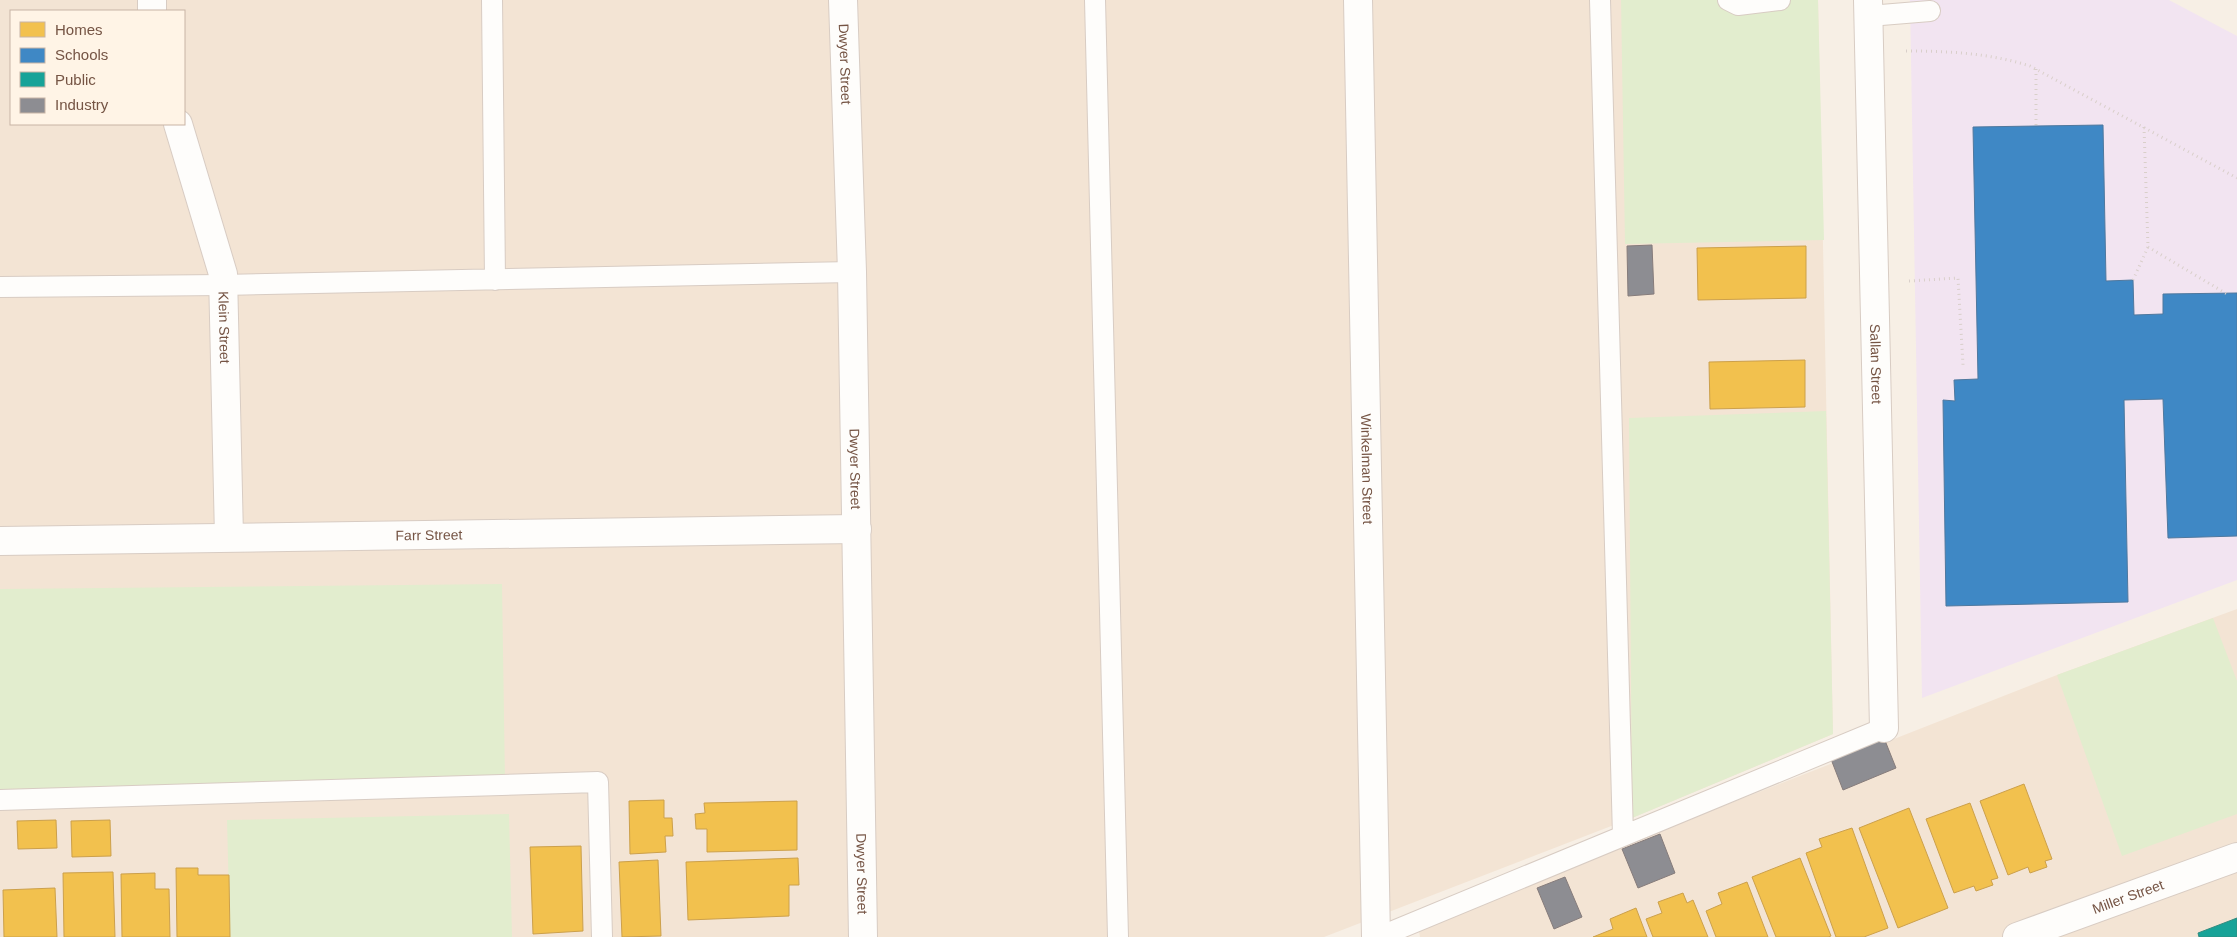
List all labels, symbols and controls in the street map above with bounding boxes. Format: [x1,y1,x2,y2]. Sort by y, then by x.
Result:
legend [10,10,185,125]
text: Homes [55,21,103,38]
street label: Dwyer Street [836,23,854,105]
text: Schools [55,46,108,63]
text: Public [55,71,96,88]
text: Industry [55,96,109,113]
street label: Klein Street [215,291,233,364]
street label: Sallan Street [1867,324,1885,404]
street label: Winkelman Street [1358,413,1376,524]
street label: Dwyer Street [847,428,864,510]
street label: Farr Street [395,527,463,543]
street label: Dwyer Street [853,833,871,915]
street label: Miller Street [2090,876,2166,917]

